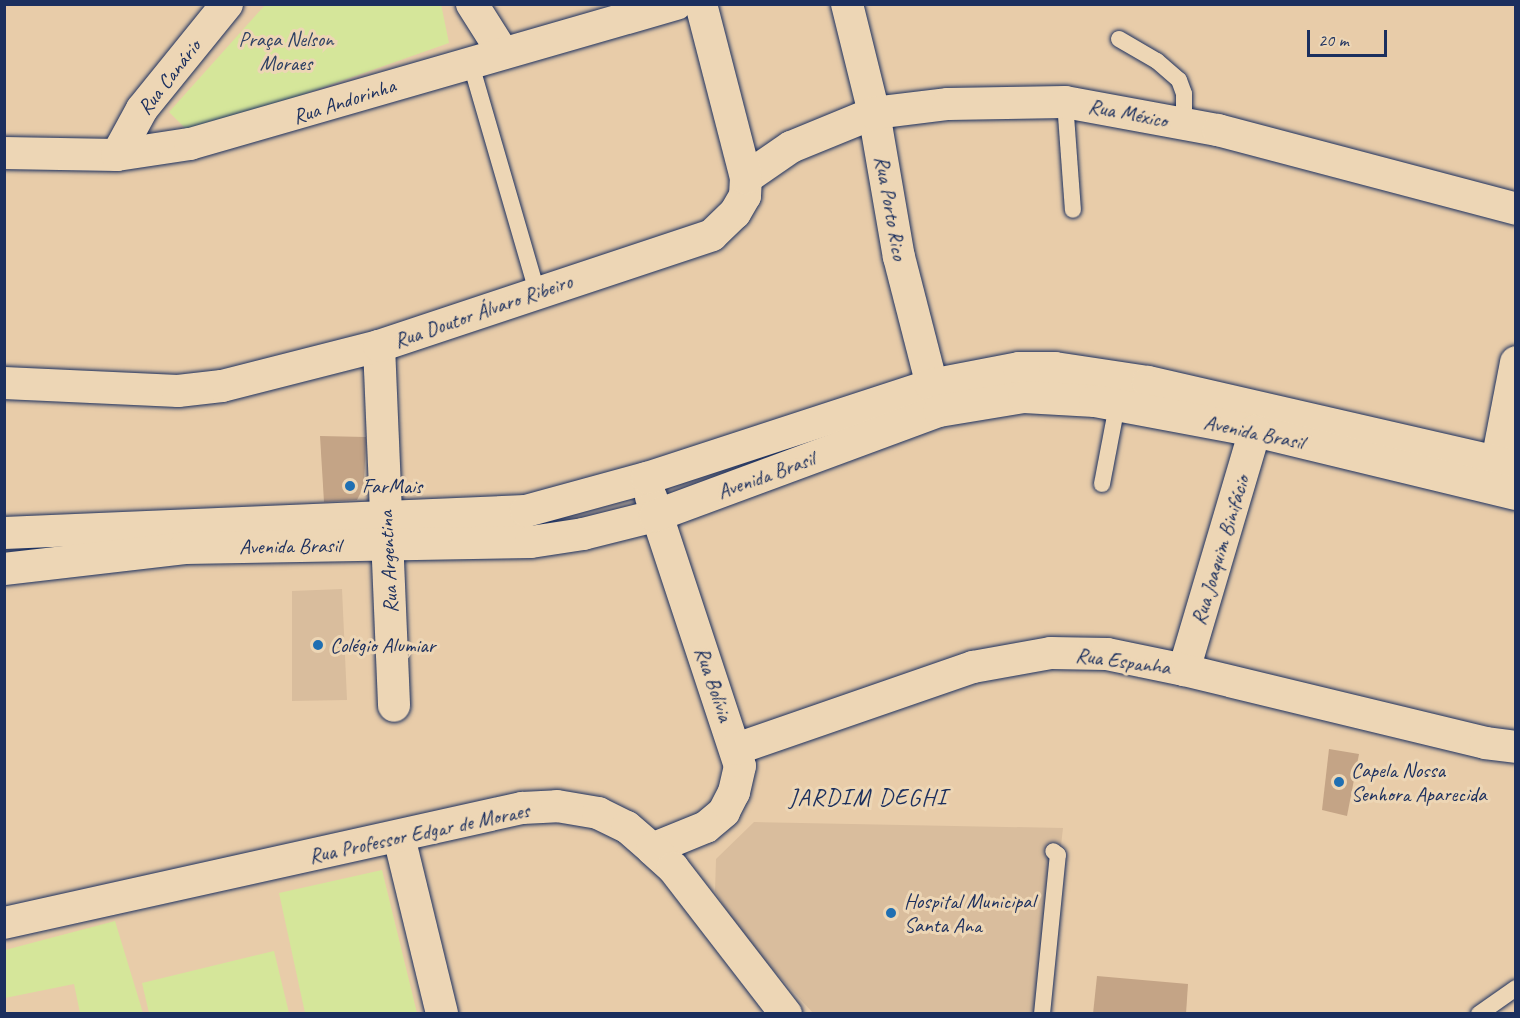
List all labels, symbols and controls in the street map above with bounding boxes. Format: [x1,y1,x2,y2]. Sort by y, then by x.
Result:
scale bar [1310,18,1390,56]
park label: Praça Nelson Moraes [238,26,334,76]
text: 20 m [1318,29,1349,51]
street label: Rua Canário [132,34,206,120]
street label: Rua Andorinha [289,73,399,129]
street label: Rua México [1086,93,1170,133]
street label: Rua Porto Rico [869,154,913,262]
street label: Rua Doutor Álvaro Ribeiro [391,269,575,353]
street label: Avenida Brasil [1202,409,1306,455]
street label: Avenida Brasil [714,446,818,504]
place label: FarMais [362,473,422,499]
street label: Rua Joaquim Binifácio [1185,473,1255,627]
marker: FarMais [343,479,357,493]
street label: Rua Argentina [373,510,403,614]
street label: Avenida Brasil [239,533,341,559]
place label: Colégio Alumiar [330,632,437,658]
marker: Colégio Alumiar [311,638,325,652]
street label: Rua Espanha [1074,642,1172,680]
street label: Rua Bolívia [690,643,738,725]
place label: Capela Nossa Senhora Aparecida [1351,757,1486,807]
marker: Capela Nossa Senhora Aparecida [1332,775,1346,789]
district label: JARDIM DEGHI [789,784,947,812]
street label: Rua Professor Edgar de Moraes [306,797,532,869]
place label: Hospital Municipal Santa Ana [904,888,1034,938]
marker: Hospital Municipal Santa Ana [882,904,900,922]

